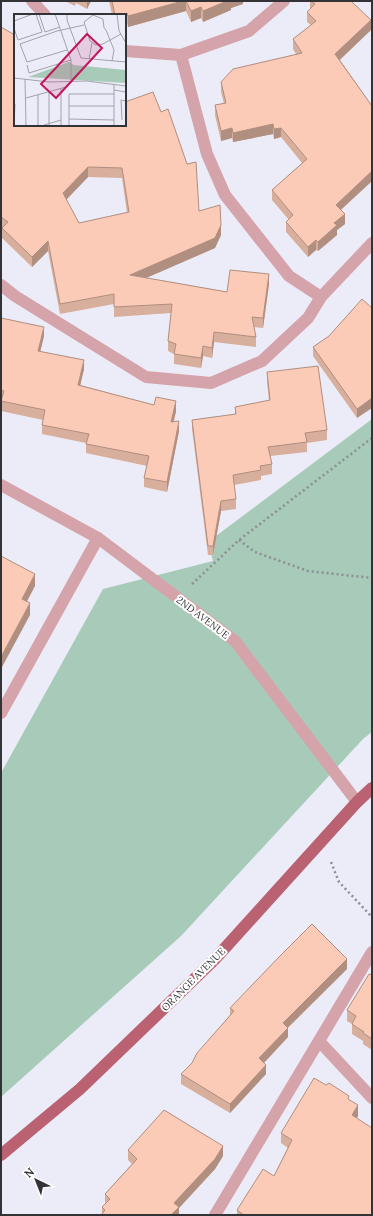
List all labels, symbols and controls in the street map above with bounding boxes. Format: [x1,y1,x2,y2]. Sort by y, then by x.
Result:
inset map [14,14,126,126]
street label: 2ND AVENUE [174,593,232,642]
street label: ORANGE AVENUE [159,945,228,1014]
north arrow [16,1160,56,1200]
text: N [21,1164,37,1181]

